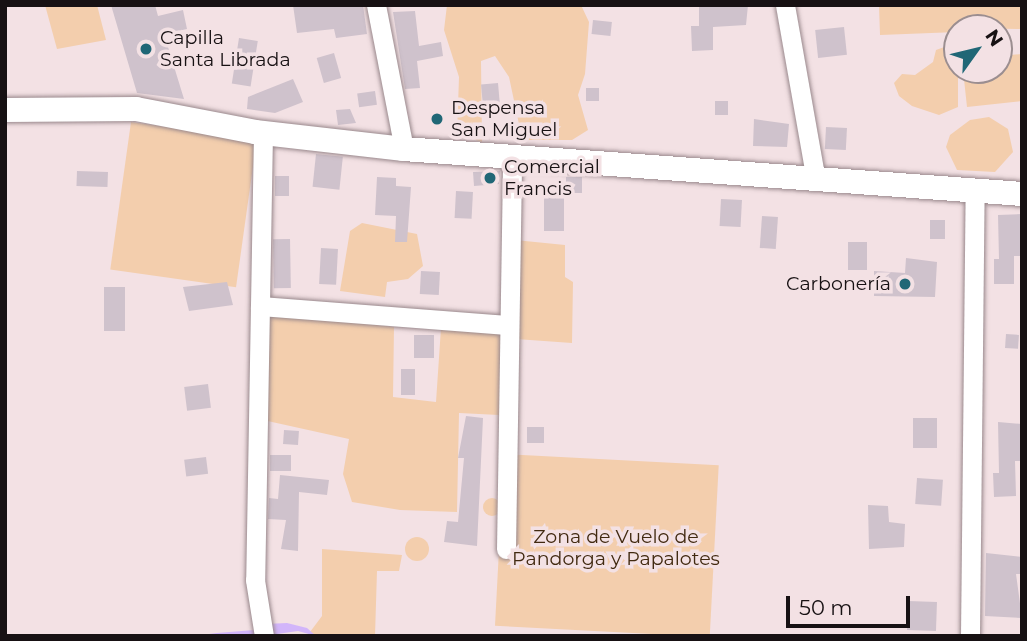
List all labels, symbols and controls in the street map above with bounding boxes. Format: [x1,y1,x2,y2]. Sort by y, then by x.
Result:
north arrow [943,14,1013,84]
text: N [980,25,1008,51]
place label: Capilla Santa Librada [160,27,291,71]
marker: Capilla Santa Librada [138,41,154,57]
place label: Despensa San Miguel [451,97,557,141]
marker: Despensa San Miguel [429,111,445,127]
place label: Comercial Francis [504,156,600,200]
marker: Comercial Francis [482,170,498,186]
place label: Carbonería [786,273,891,295]
marker: Carbonería [897,276,913,292]
park label: Zona de Vuelo de Pandorga y Papalotes [512,526,720,570]
scale bar [789,582,913,626]
text: 50 m [799,595,853,620]

